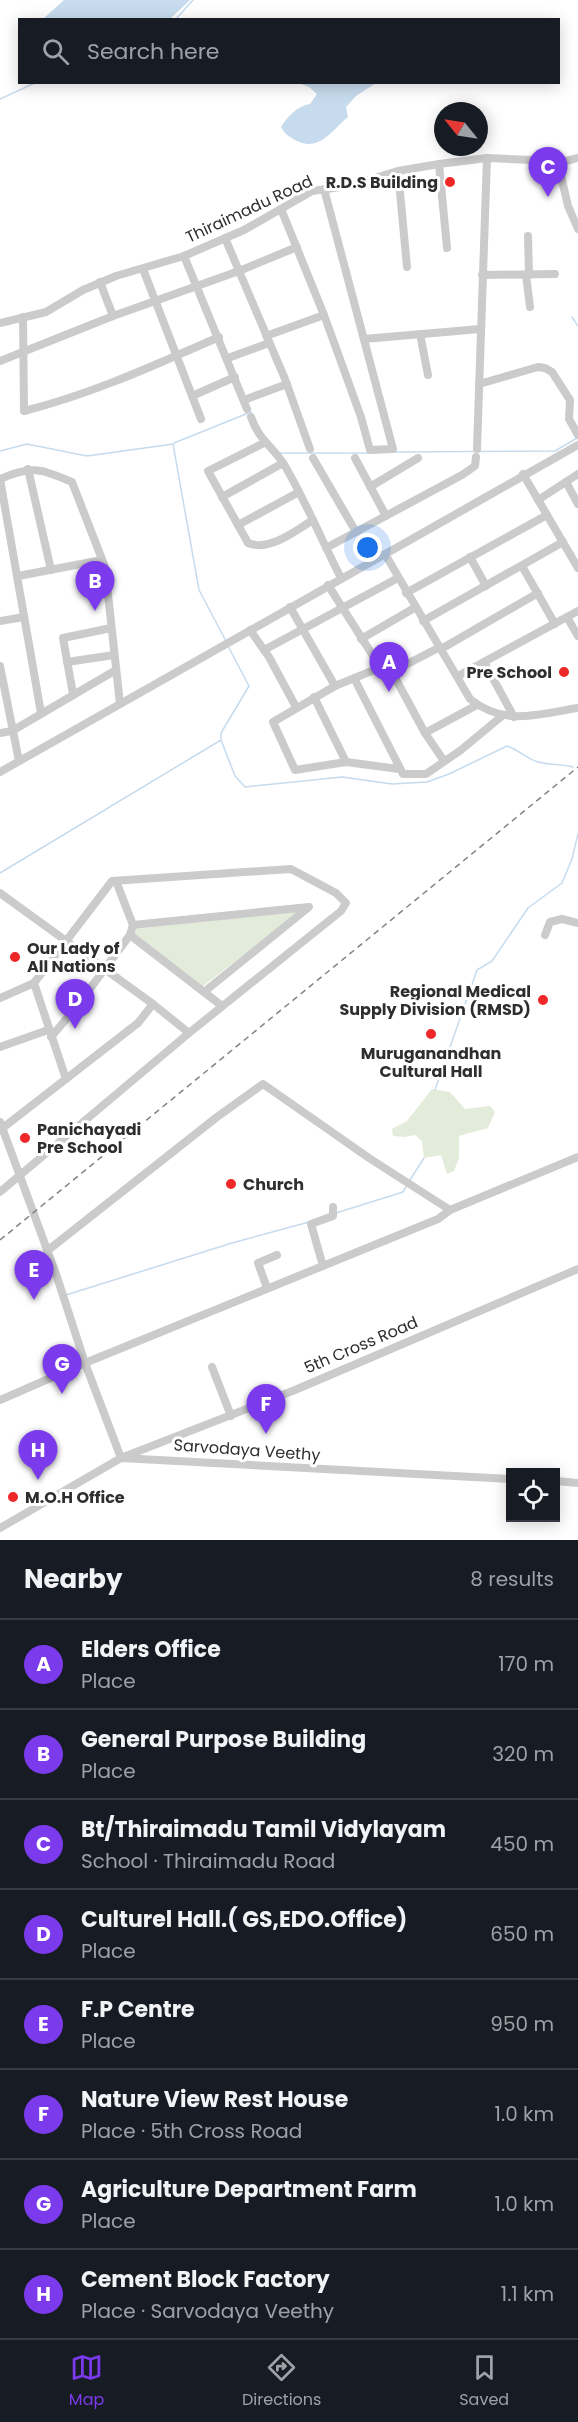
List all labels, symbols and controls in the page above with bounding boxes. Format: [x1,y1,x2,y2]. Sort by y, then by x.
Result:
search box [18,18,560,84]
icon: search [39,35,72,68]
text: Search here [87,36,220,67]
north arrow [434,102,488,156]
pin: C [528,148,568,197]
street label: Thiraimadu Road [182,169,316,249]
place label: R.D.S Building [326,171,438,194]
marker: R.D.S Building [443,175,457,189]
your location [353,533,382,562]
pin: B [76,562,115,611]
pin: A [370,642,408,692]
place label: Pre School [467,661,552,684]
marker: Pre School [557,665,571,679]
place label: Our Lady of All Nations [27,937,120,978]
marker: Our Lady of All Nations [8,950,22,964]
pin: D [56,980,94,1029]
place label: Regional Medical Supply Division (RMSD) [339,980,531,1021]
marker: Regional Medical Supply Division (RMSD) [536,993,550,1007]
marker: Muruganandhan Cultural Hall [424,1027,438,1041]
place label: Muruganandhan Cultural Hall [361,1042,501,1083]
place label: Panichayadi Pre School [37,1118,141,1159]
marker: Panichayadi Pre School [18,1131,32,1145]
place label: Church [243,1173,304,1196]
marker: Church [224,1177,238,1191]
pin: E [15,1250,54,1300]
street label: 5th Cross Road [301,1311,421,1379]
pin: G [42,1344,82,1394]
pin: F [246,1384,286,1434]
pin: H [18,1430,57,1480]
street label: Sarvodaya Veethy [173,1433,321,1467]
map controls [506,1468,560,1522]
button: locate [506,1468,560,1522]
place label: M.O.H Office [25,1486,125,1509]
marker: M.O.H Office [6,1490,20,1504]
text: Nearby [24,1561,122,1597]
text: 8 results [470,1565,554,1593]
text: Elders Office [81,1634,221,1665]
text: A [36,1650,51,1678]
text: 170 m [498,1650,554,1678]
text: Place [81,1667,136,1695]
text: General Purpose Building [81,1724,366,1755]
text: B [37,1740,50,1768]
text: 320 m [492,1740,554,1768]
text: Place [81,1757,136,1785]
text: Bt/Thiraimadu Tamil Vidylayam [81,1814,446,1845]
text: C [36,1830,51,1858]
text: 450 m [490,1830,554,1858]
text: School · Thiraimadu Road [81,1847,335,1875]
text: Culturel Hall.( GS,EDO.Office) [81,1904,407,1935]
text: D [36,1920,51,1948]
text: 650 m [490,1920,554,1948]
text: Place [81,1937,136,1965]
text: F.P Centre [81,1994,195,2025]
text: E [38,2010,49,2038]
text: 950 m [490,2010,554,2038]
text: Place [81,2027,136,2055]
text: Nature View Rest House [81,2084,348,2115]
text: F [38,2100,49,2128]
text: 1.0 km [495,2100,554,2128]
text: Place · 5th Cross Road [81,2117,302,2145]
text: Agriculture Department Farm [81,2174,417,2205]
text: G [36,2190,51,2218]
text: 1.0 km [495,2190,554,2218]
text: Place [81,2207,136,2235]
text: Cement Block Factory [81,2264,330,2295]
text: H [36,2280,51,2308]
text: 1.1 km [501,2280,554,2308]
text: Place · Sarvodaya Veethy [81,2297,334,2325]
tab: Map [69,2351,104,2412]
tab: Directions [242,2351,321,2412]
tab: Saved [459,2351,509,2412]

